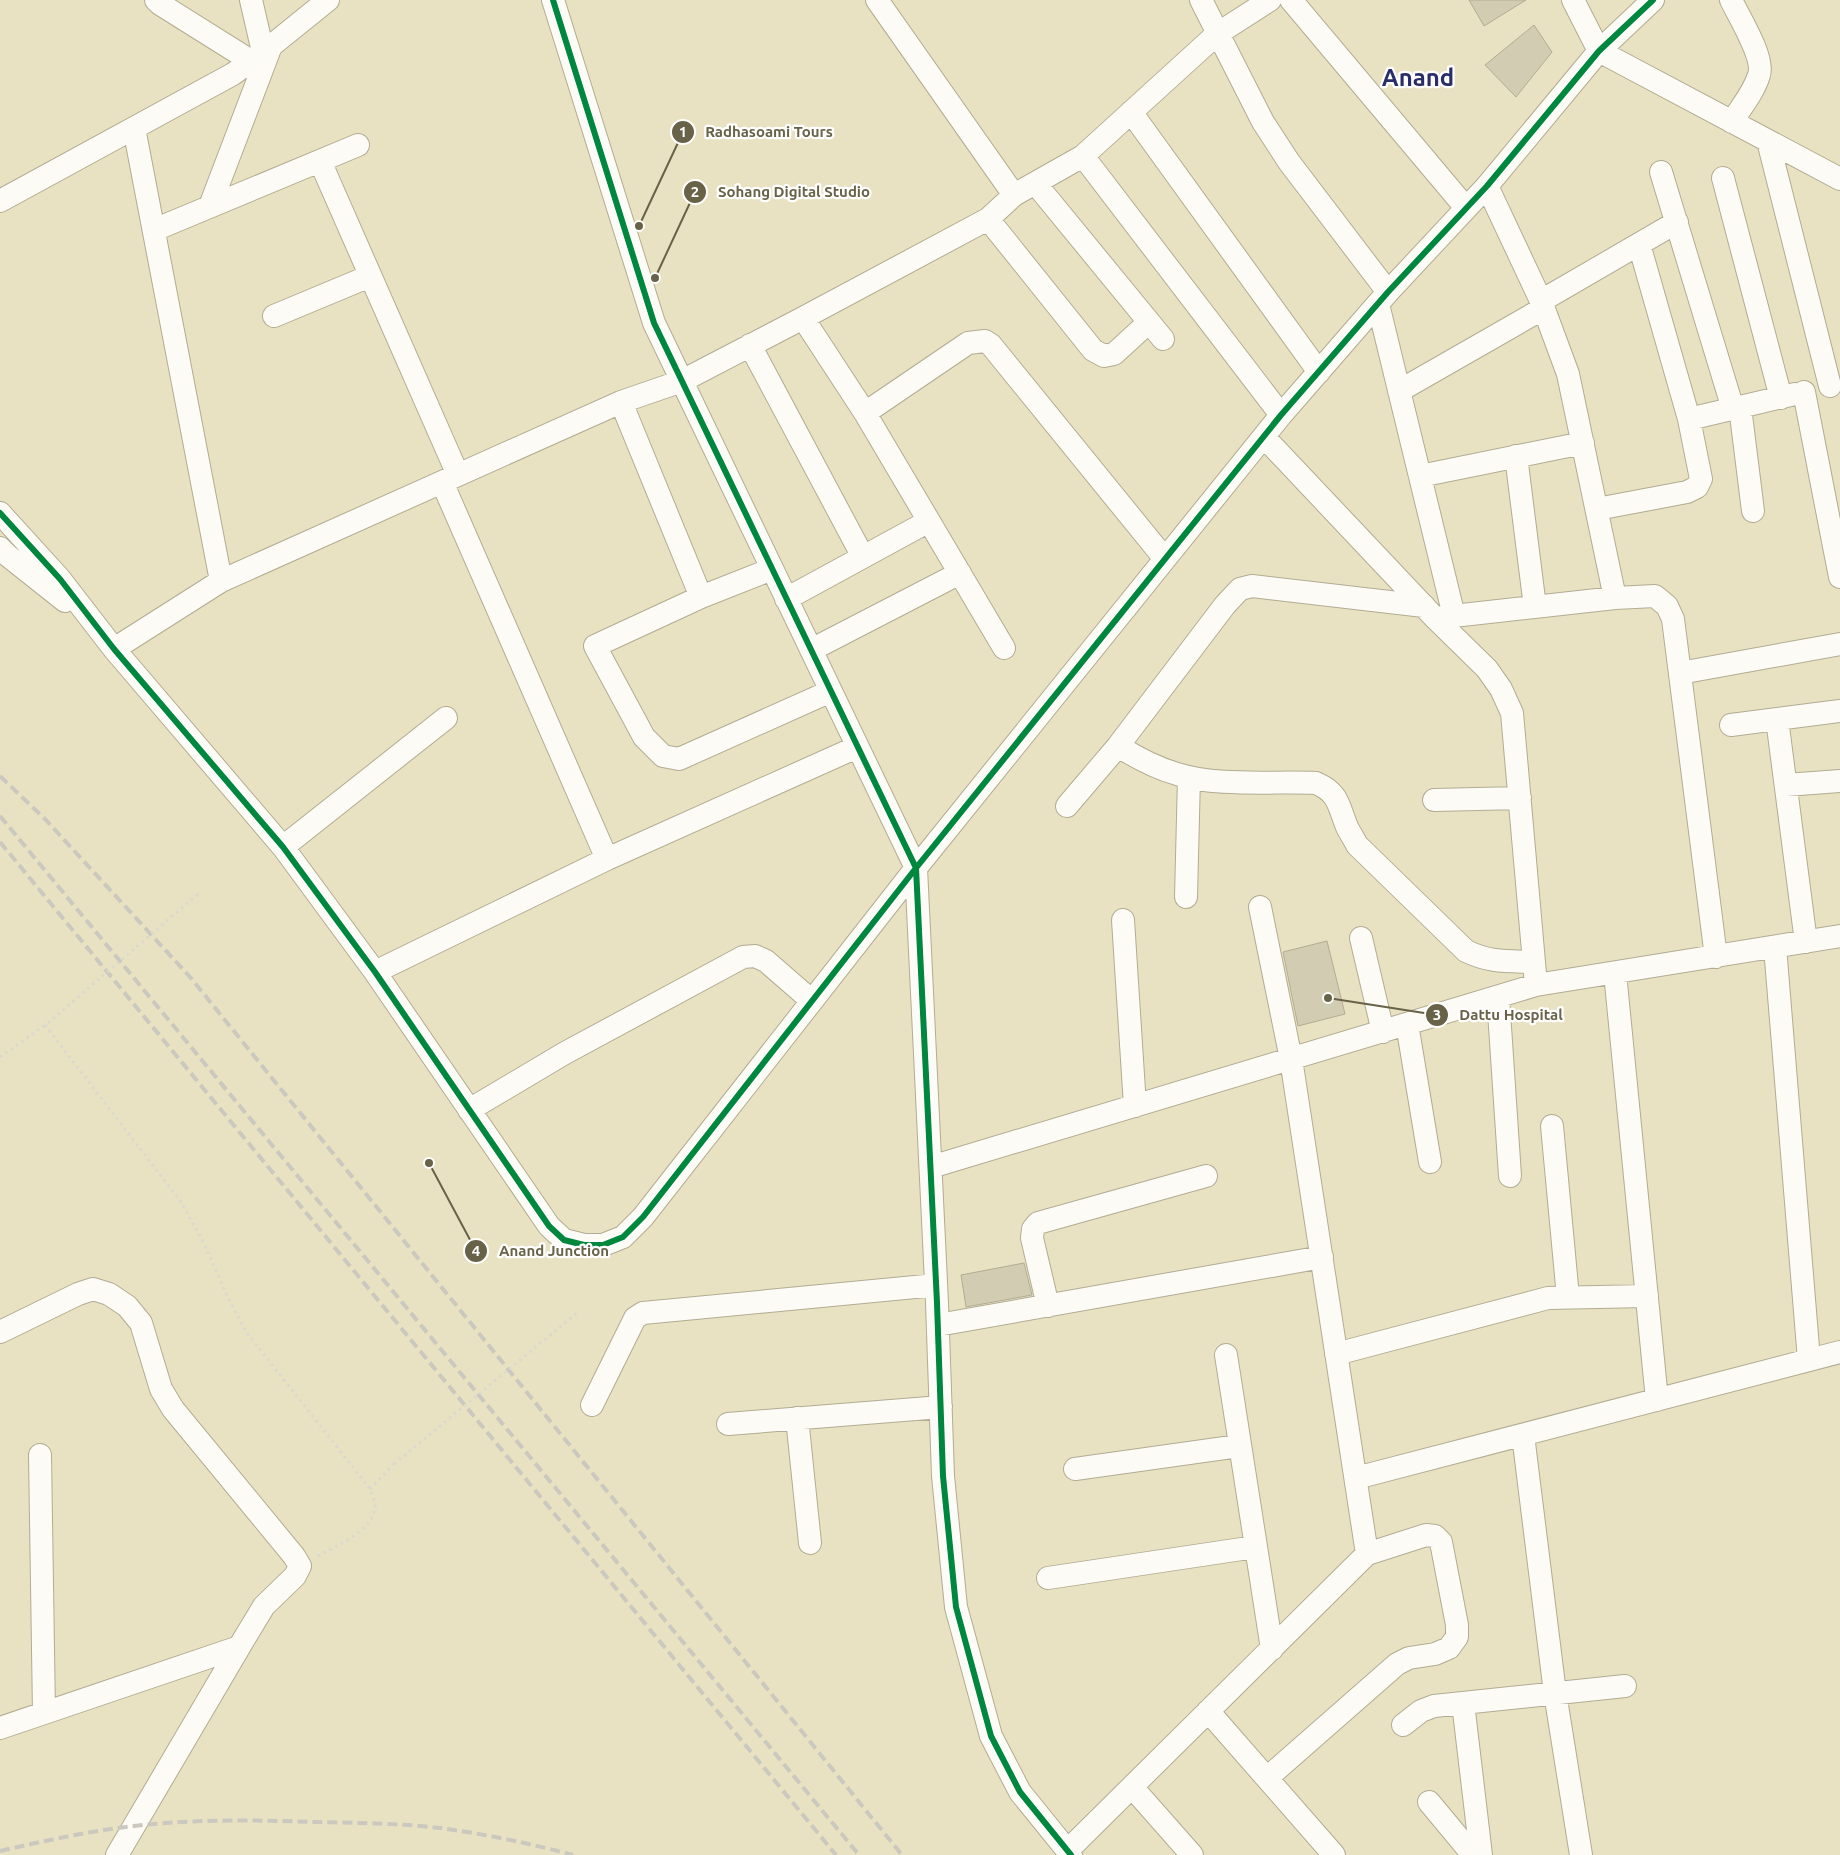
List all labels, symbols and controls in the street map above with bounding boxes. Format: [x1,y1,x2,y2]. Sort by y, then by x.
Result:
district label: Anand [1382,64,1454,91]
callout: Radhasoami Tours [670,117,843,147]
text: 1 [679,123,687,140]
text: Radhasoami Tours [705,123,833,140]
callout: Sohang Digital Studio [683,177,880,207]
text: 2 [691,183,699,200]
text: Sohang Digital Studio [718,183,870,200]
callout: Dattu Hospital [1424,1000,1573,1030]
text: 3 [1433,1006,1441,1023]
text: Dattu Hospital [1459,1006,1563,1023]
callout: Anand Junction [464,1236,619,1266]
text: 4 [472,1242,480,1259]
text: Anand Junction [499,1242,609,1259]

